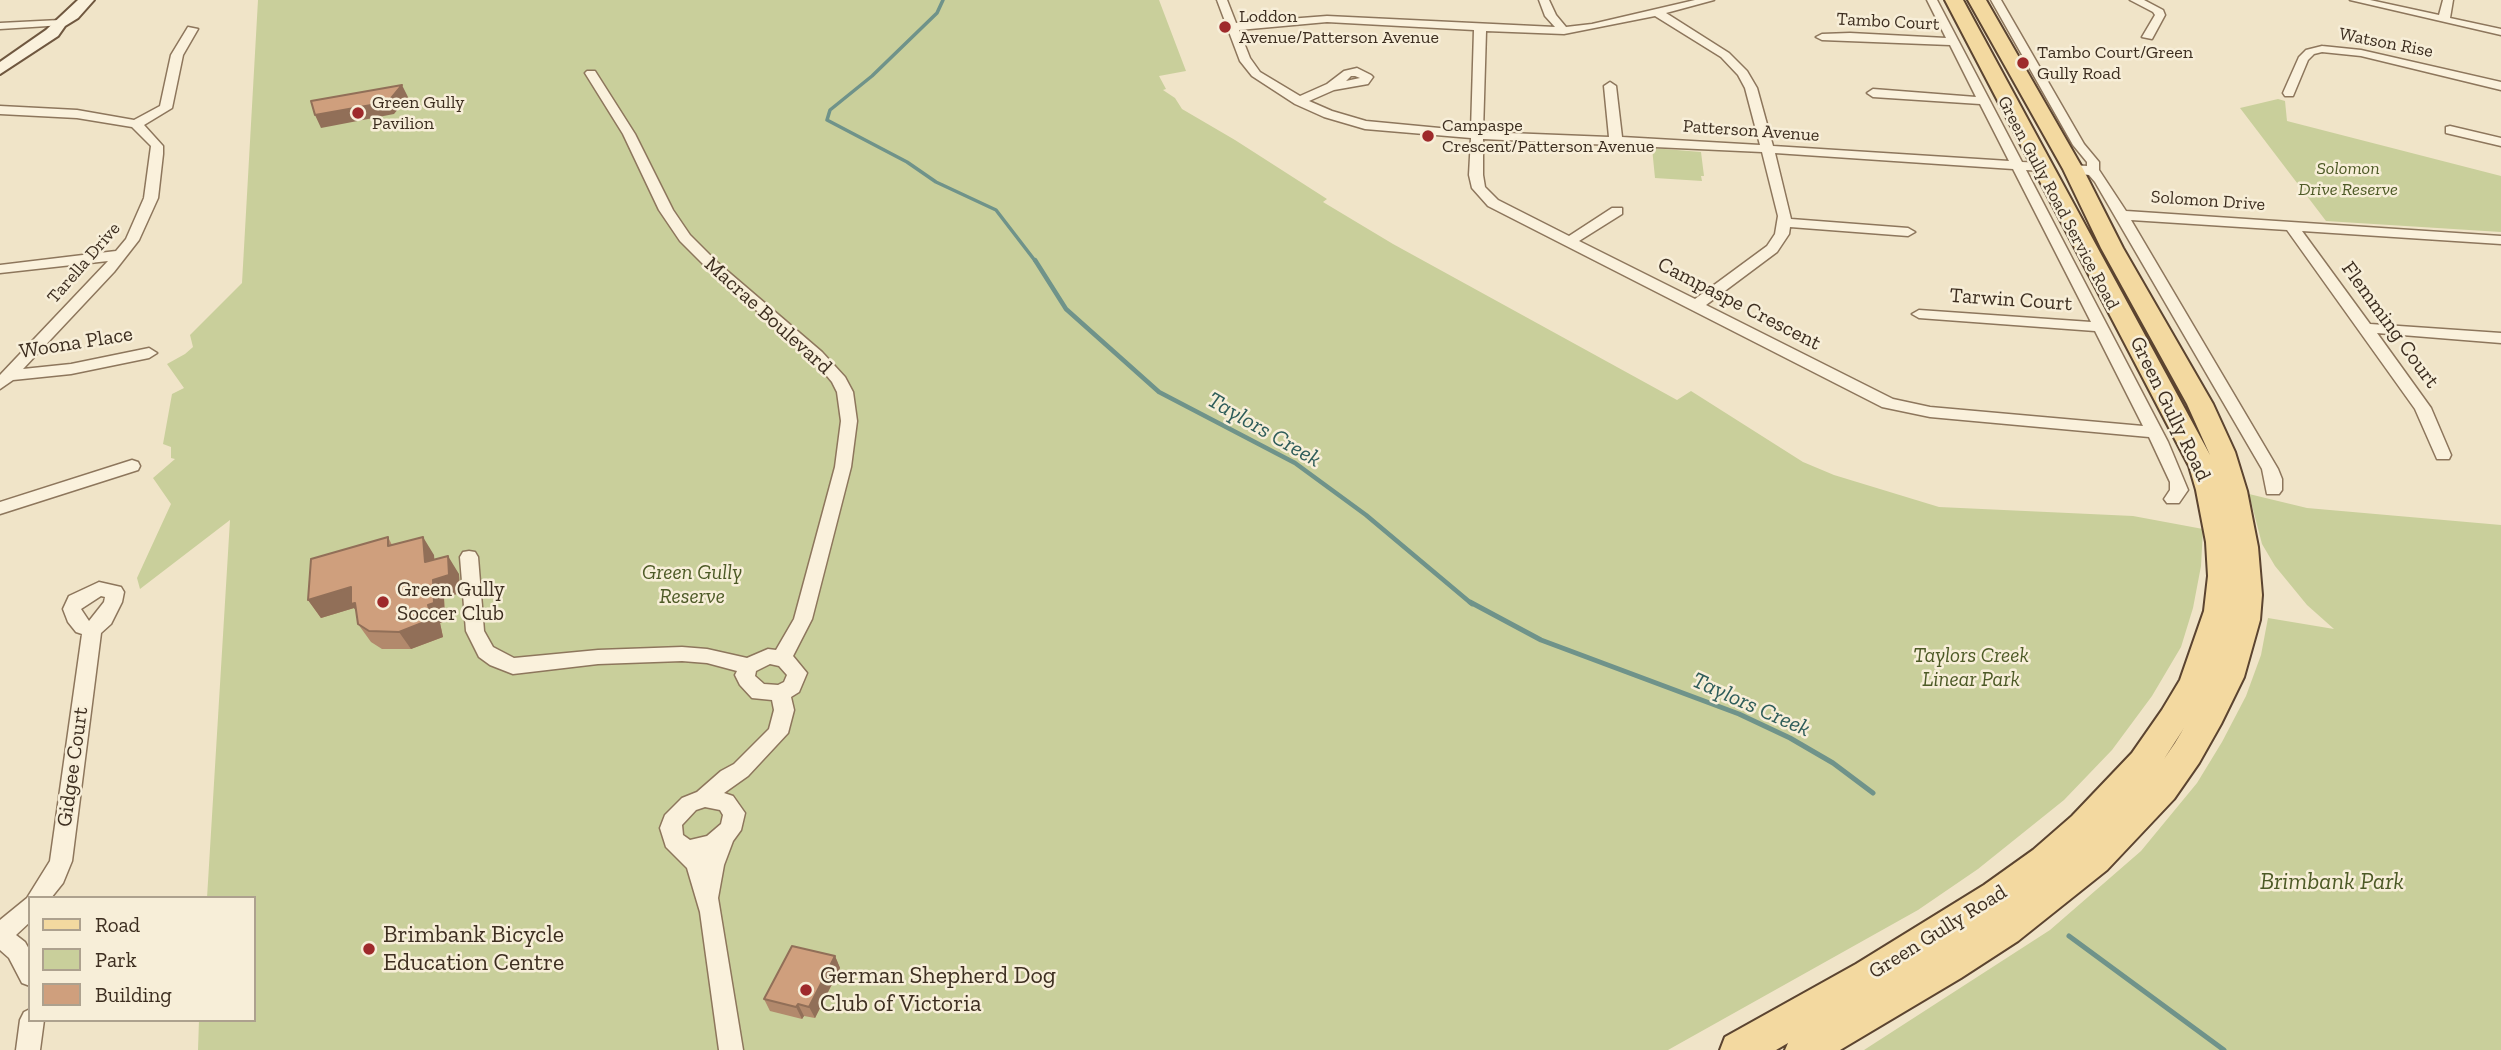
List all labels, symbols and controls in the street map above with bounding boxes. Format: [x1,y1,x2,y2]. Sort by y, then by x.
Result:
place label: Loddon Avenue/Patterson Avenue [1239,6,1439,48]
street label: Tambo Court [1836,9,1940,35]
marker: Loddon Avenue/Patterson Avenue [1217,19,1233,35]
street label: Watson Rise [2337,23,2435,63]
place label: Tambo Court/Green Gully Road [2037,42,2193,84]
marker: Tambo Court/Green Gully Road [2015,55,2031,71]
place label: Green Gully Pavilion [372,92,464,134]
street label: Green Gully Road Service Road [1992,93,2124,313]
marker: Green Gully Pavilion [350,105,366,121]
place label: Campaspe Crescent/Patterson Avenue [1442,115,1654,158]
street label: Patterson Avenue [1682,115,1820,147]
marker: Campaspe Crescent/Patterson Avenue [1420,128,1436,144]
park label: Solomon Drive Reserve [2298,158,2398,200]
street label: Solomon Drive [2150,186,2266,216]
street label: Tarella Drive [43,218,125,308]
street label: Macrae Boulevard [699,252,837,380]
street label: Campaspe Crescent [1653,252,1825,356]
street label: Flemming Court [2336,257,2444,393]
street label: Tarwin Court [1949,283,2073,317]
street label: Woona Place [17,322,135,364]
street label: Green Gully Road [2124,333,2216,485]
water label: Taylors Creek [1202,386,1326,474]
park label: Green Gully Reserve [642,560,742,610]
place label: Green Gully Soccer Club [397,577,505,627]
marker: Green Gully Soccer Club [375,594,391,610]
park label: Taylors Creek Linear Park [1913,643,2029,693]
water label: Taylors Creek [1688,667,1814,743]
street label: Gidgee Court [52,706,94,828]
park label: Brimbank Park [2260,868,2404,896]
street label: Green Gully Road [1864,880,2012,984]
legend [28,896,256,1022]
text: Road [95,912,140,937]
place label: Brimbank Bicycle Education Centre [383,921,564,977]
marker: Brimbank Bicycle Education Centre [361,941,377,957]
text: Park [95,947,137,972]
place label: German Shepherd Dog Club of Victoria [820,962,1056,1018]
text: Building [95,982,172,1007]
marker: German Shepherd Dog Club of Victoria [798,982,814,998]

